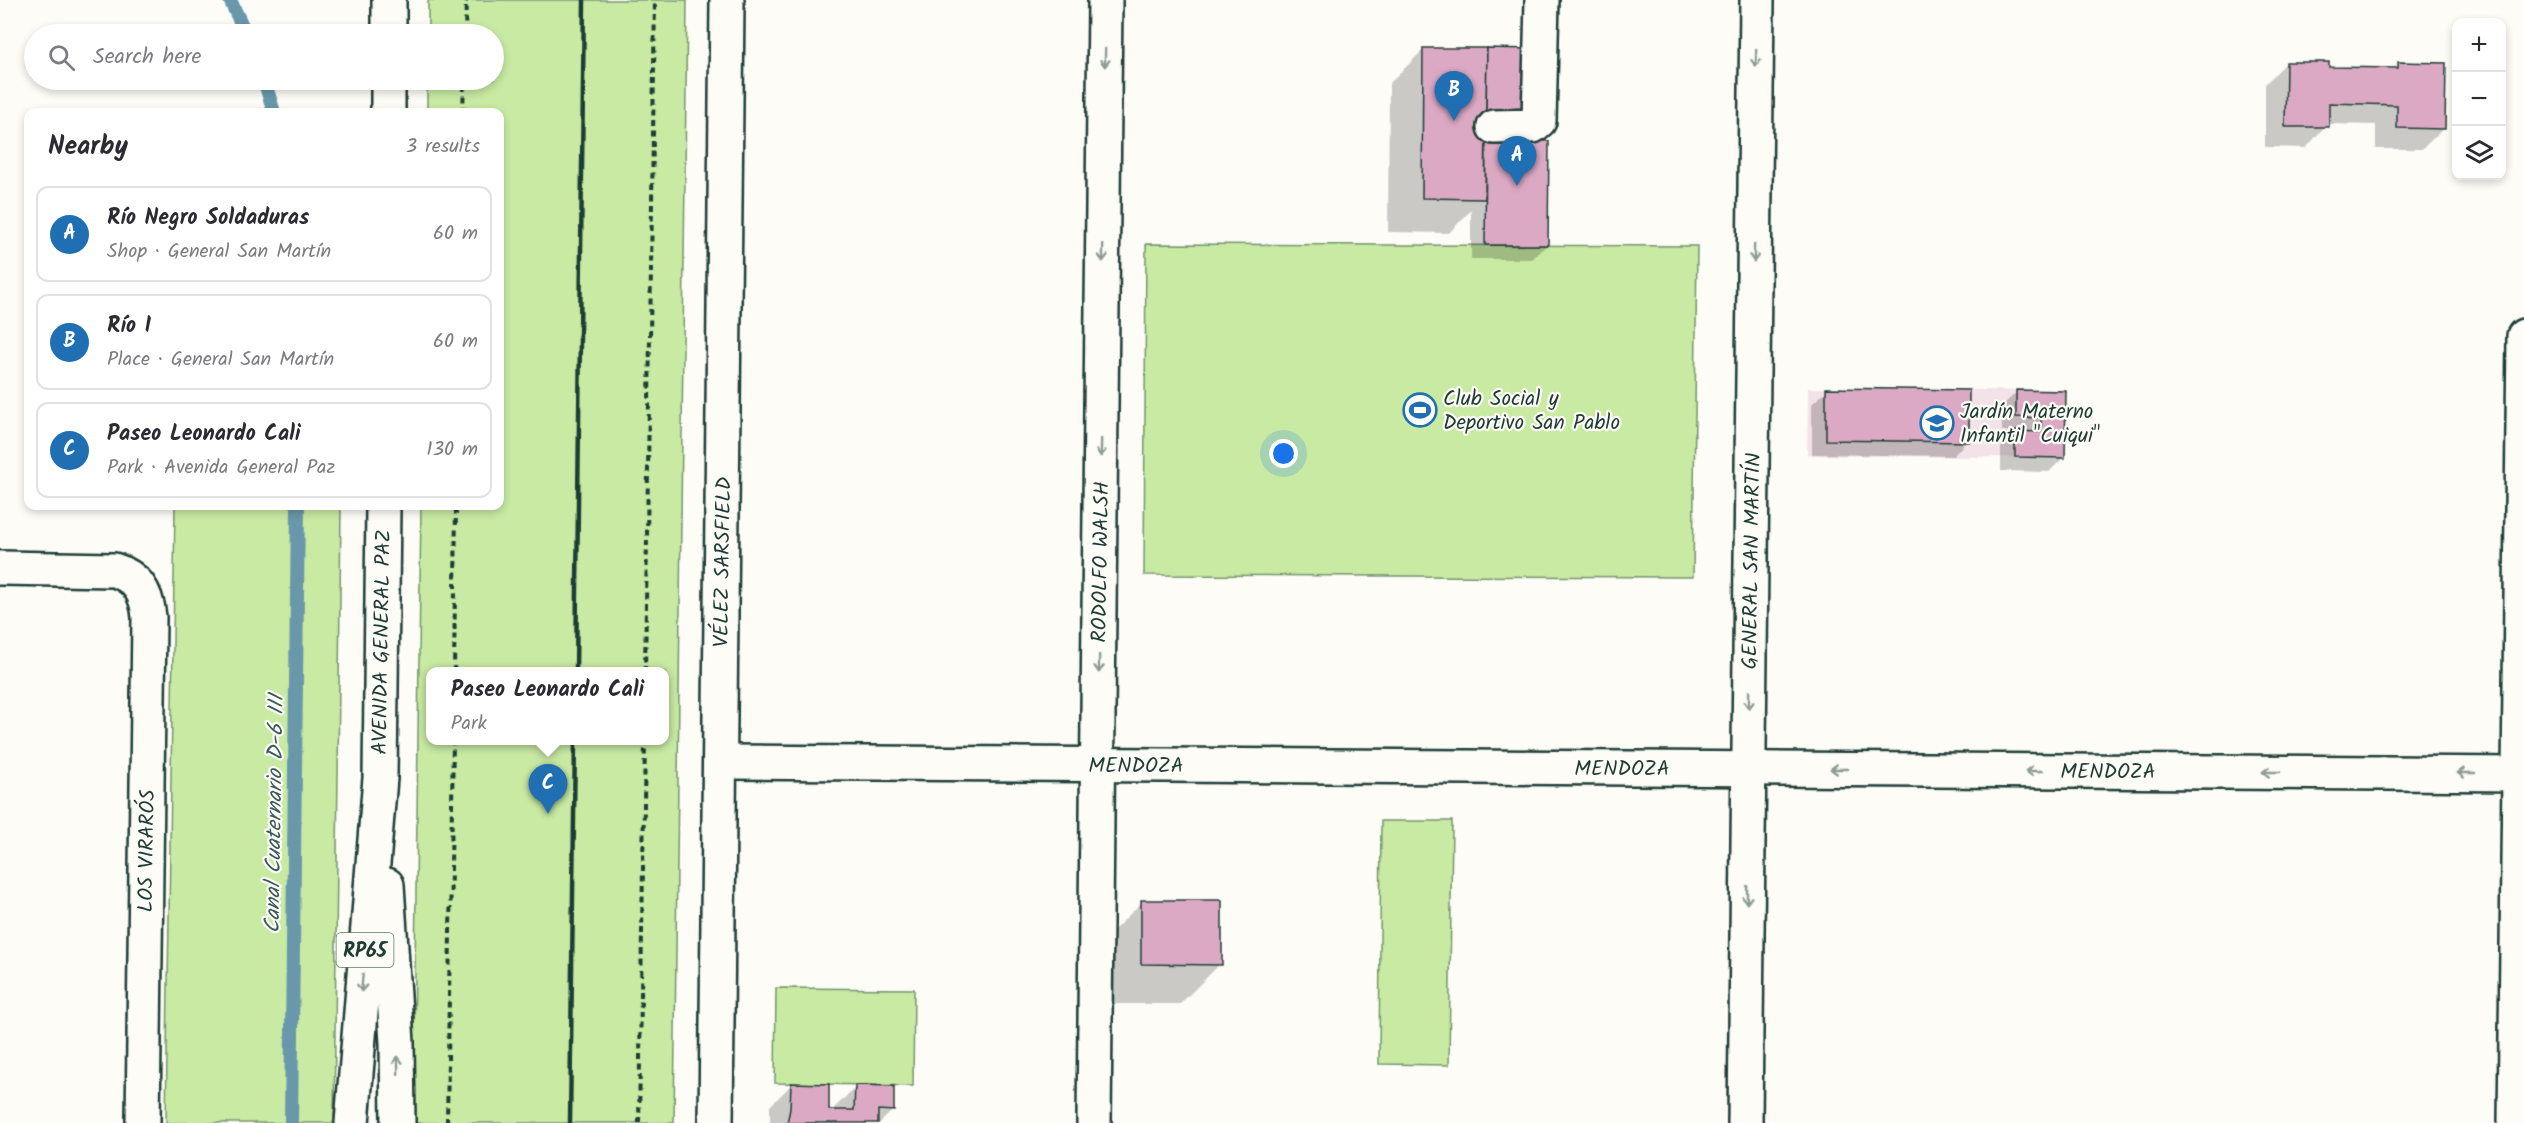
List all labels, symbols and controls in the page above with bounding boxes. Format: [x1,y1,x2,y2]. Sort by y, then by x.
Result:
map controls [2452,18,2506,180]
button: + [2452,18,2506,72]
search box [24,24,504,90]
text: Search here [93,40,201,75]
icon: search [45,41,78,74]
one-way arrow [1099,48,1111,68]
one-way arrow [1750,48,1762,68]
pin: B [1434,72,1474,121]
button: − [2452,72,2506,126]
text: Nearby [48,126,128,168]
button: layers [2452,126,2506,180]
text: 3 results [406,131,480,163]
pin: A [1498,136,1537,186]
text: Río Negro Soldaduras [107,201,309,236]
text: A [63,218,76,250]
text: 60 m [433,218,478,250]
text: Shop · General San Martín [107,236,331,268]
one-way arrow [1097,243,1109,263]
one-way arrow [1748,243,1760,263]
text: Río I [107,309,151,344]
text: B [63,326,76,358]
text: 60 m [433,326,478,358]
text: Place · General San Martín [107,344,334,376]
place label: Club Social y Deportivo San Pablo [1443,383,1620,440]
sports icon: Club Social y Deportivo San Pablo [1402,392,1438,428]
place label: Jardín Materno Infantil "Cuiqui" [1960,396,2100,453]
school or university icon: Jardín Materno Infantil "Cuiqui" [1919,405,1955,441]
text: Paseo Leonardo Cali [107,417,301,452]
text: C [63,434,76,466]
text: 130 m [426,434,478,466]
one-way arrow [1095,438,1107,458]
your location [1269,439,1298,468]
text: Park · Avenida General Paz [107,452,335,484]
street label: GENERAL SAN MARTÍN [1734,452,1771,670]
street label: VÉLEZ SARSFIELD [706,476,741,648]
street label: RODOLFO WALSH [1084,481,1119,643]
street label: AVENIDA GENERAL PAZ [364,529,401,755]
one-way arrow [1093,654,1105,674]
popup [426,667,669,745]
text: Paseo Leonardo Cali [451,673,644,708]
one-way arrow [1744,690,1755,710]
water label: Canal Cuaternario D-6 III [256,691,295,934]
text: Park [451,708,487,740]
street label: MENDOZA [1088,750,1184,783]
street label: MENDOZA [1574,753,1670,786]
street label: MENDOZA [2060,756,2156,789]
one-way arrow [1829,763,1849,775]
pin: C [528,764,568,814]
one-way arrow [2024,765,2044,777]
one-way arrow [2261,766,2281,778]
one-way arrow [2456,767,2476,779]
street label: LOS VIRARÓS [130,789,165,913]
one-way arrow [1741,885,1753,905]
road number: RP65 [336,933,394,967]
one-way arrow [357,972,368,992]
one-way arrow [392,1055,404,1075]

